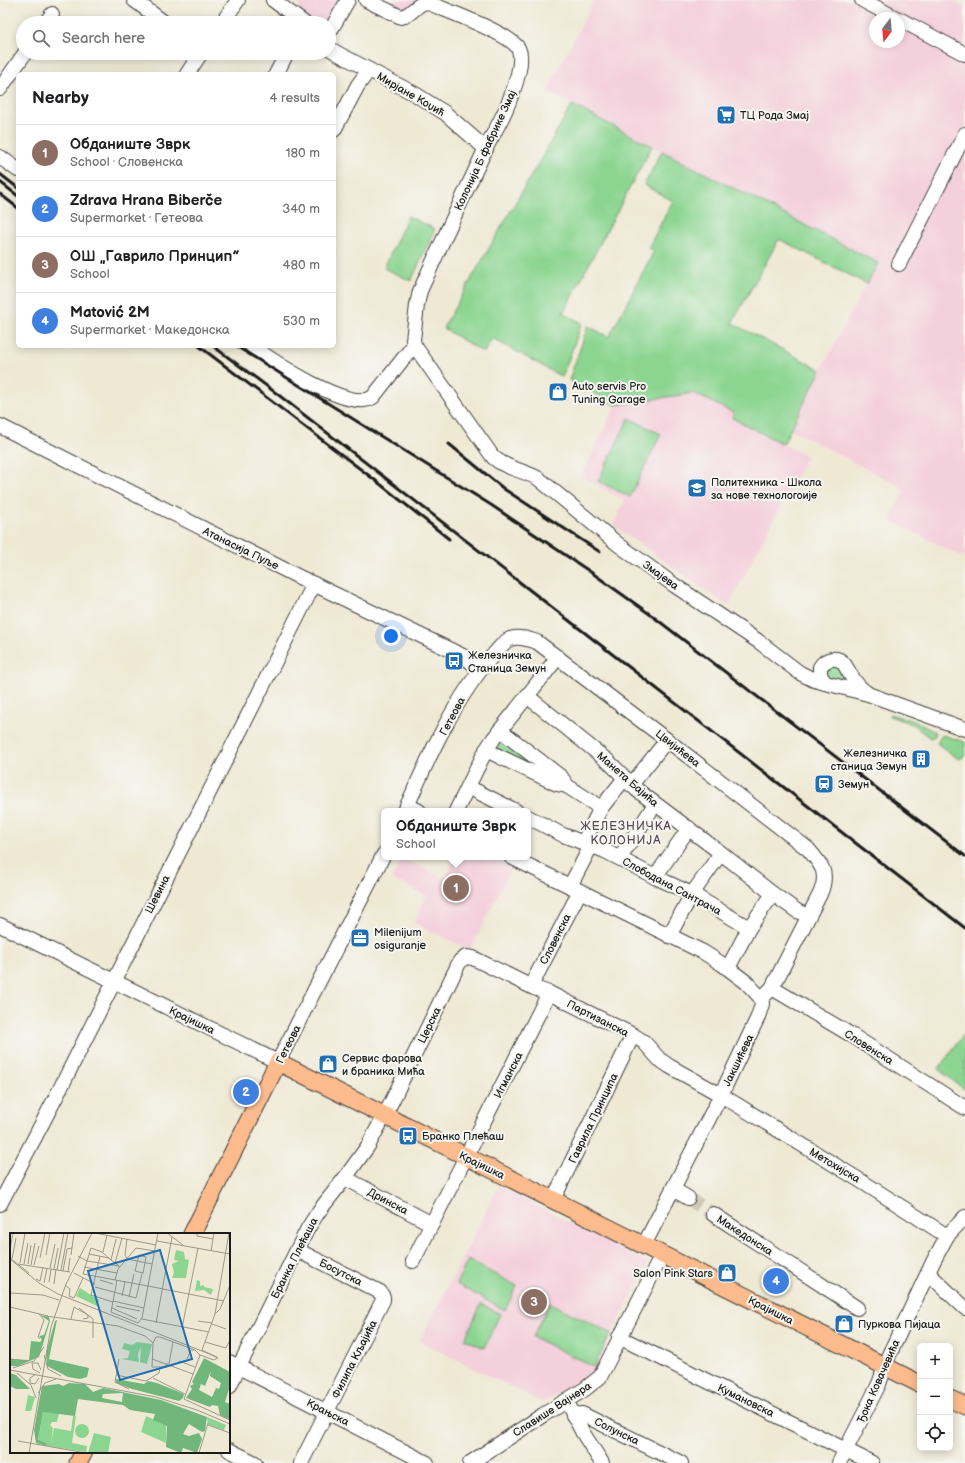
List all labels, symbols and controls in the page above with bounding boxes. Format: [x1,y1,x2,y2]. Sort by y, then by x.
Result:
north arrow [869,12,905,48]
search box [16,16,336,60]
icon: search [30,27,52,49]
text: Search here [62,29,145,48]
street label: Мирјане Коџић [374,70,448,119]
text: Nearby [32,88,89,108]
street label: Колонија Б фабрике Змај [452,88,519,213]
text: 4 results [270,90,320,106]
supermarket icon: ТЦ Рода Змај [715,104,737,126]
place label: ТЦ Рода Змај [740,109,809,122]
text: Обданиште Зврк [70,135,190,154]
text: 1 [42,145,48,161]
text: 180 m [285,145,320,161]
text: School · Словенска [70,154,183,170]
text: Zdrava Hrana Biberče [70,191,222,210]
text: 2 [41,201,49,217]
text: 340 m [282,201,320,217]
text: Supermarket · Гетеова [70,210,203,226]
text: ОШ „Гаврило Принцип” [70,247,240,266]
text: 3 [41,257,49,273]
text: 480 m [283,257,320,273]
text: School [70,266,110,282]
text: Matović 2M [70,303,150,322]
text: 4 [41,313,49,329]
text: 530 m [283,313,320,329]
text: Supermarket · Македонска [70,322,230,338]
place label: Auto servis Pro Tuning Garage [572,380,646,406]
shop icon: Auto servis Pro Tuning Garage [547,381,569,403]
place label: Политехника - Школа за нове технологоије [711,476,822,502]
school or university icon: Политехника - Школа за нове технологоије [686,477,708,499]
street label: Атанасија Пуље [200,524,281,572]
street label: Змајева [640,558,682,593]
your location [381,626,401,646]
place label: Железничка Станица Земун [468,649,546,675]
bus stop icon: Железничка Станица Земун [443,650,465,672]
street label: Гетеова [437,694,468,738]
street label: Цвијићева [653,727,703,770]
place label: Железничка станица Земун [831,747,907,773]
building icon: Железничка станица Земун [910,748,932,770]
street label: Манета Бајића [594,749,661,810]
station icon: Земун [813,773,835,795]
place label: Земун [838,778,869,791]
popup [381,808,531,860]
text: Обданиште Зврк [396,817,516,836]
district label: ЖЕЛЕЗНИЧКА КОЛОНИЈА [580,819,672,848]
text: School [396,836,436,852]
street label: Слободана Сантрача [620,855,724,918]
street label: Шевина [142,872,173,916]
pin: 1 [443,873,469,903]
street label: Словенска [537,911,574,967]
place label: Milenijum osiguranje [374,926,427,952]
office icon: Milenijum osiguranje [349,927,371,949]
street label: Партизанска [565,997,631,1040]
street label: Крајишка [167,1004,217,1037]
street label: Церска [415,1005,444,1045]
street label: Гетеова [273,1022,304,1066]
street label: Словенска [842,1027,896,1068]
street label: Јакшићева [720,1032,757,1088]
street label: Игманска [491,1050,526,1100]
place label: Сервис фарова и браника Мића [342,1052,425,1078]
shop icon: Сервис фарова и браника Мића [317,1053,339,1075]
street label: Гаврила Принципа [566,1071,621,1165]
pin: 2 [233,1077,259,1107]
bus stop icon: Бранко Плећаш [397,1125,419,1147]
place label: Бранко Плећаш [422,1130,504,1143]
street label: Метохијска [807,1145,863,1186]
street label: Крајишка [457,1149,507,1182]
street label: Дринска [365,1185,411,1218]
street label: Македонска [714,1213,775,1259]
street label: Бранка Плећаша [268,1215,321,1301]
inset map [10,1233,230,1453]
street label: Босутска [317,1256,365,1289]
shop icon: Salon Pink Stars [716,1262,738,1284]
pin: 4 [763,1266,789,1296]
place label: Salon Pink Stars [633,1267,714,1280]
pin: 3 [521,1287,547,1317]
street label: Крајишка [746,1294,796,1328]
shop icon: Пуркова Пијаца [833,1313,855,1335]
street label: Филипа Кљајића [329,1317,380,1401]
place label: Пуркова Пијаца [858,1318,941,1331]
street label: Ђока Ковачевића [854,1337,903,1425]
map controls [917,1343,953,1451]
button: + [917,1343,953,1379]
street label: Славише Вајнера [511,1379,594,1440]
button: − [917,1379,953,1415]
street label: Кумановска [715,1381,777,1420]
street label: Крањска [304,1396,352,1429]
street label: Солунска [592,1415,642,1448]
button: locate [917,1415,953,1451]

